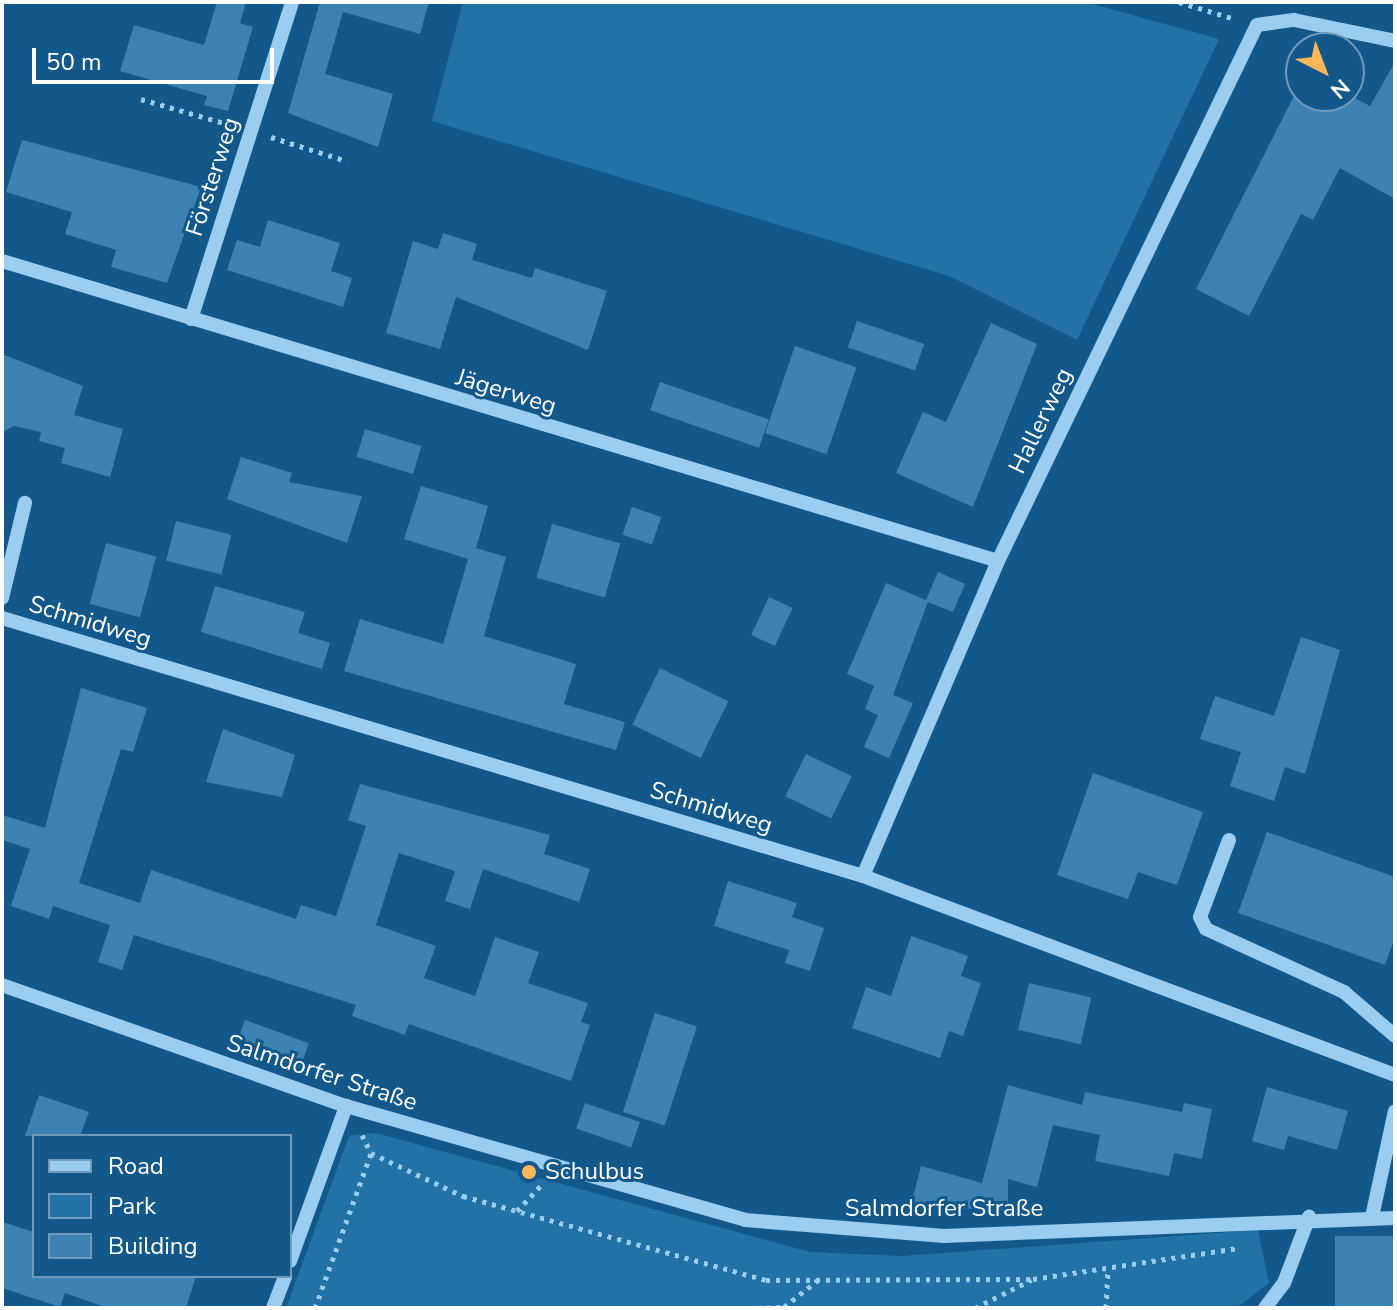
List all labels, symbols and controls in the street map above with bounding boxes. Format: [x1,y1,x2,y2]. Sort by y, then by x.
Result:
scale bar [36,32,278,82]
north arrow [1285,32,1365,112]
text: 50 m [46,46,102,78]
text: N [1324,72,1356,105]
street label: Försterweg [180,114,246,240]
street label: Jägerweg [452,363,560,421]
street label: Hallerweg [1003,363,1079,479]
street label: Schmidweg [25,590,155,654]
street label: Schmidweg [646,776,776,840]
street label: Salmdorfer Straße [223,1029,421,1117]
legend [32,1134,292,1278]
text: Road [108,1150,164,1182]
place label: Schulbus [545,1158,644,1186]
marker: Schulbus [520,1163,538,1181]
text: Park [108,1190,156,1222]
street label: Salmdorfer Straße [845,1195,1043,1223]
text: Building [108,1230,198,1262]

